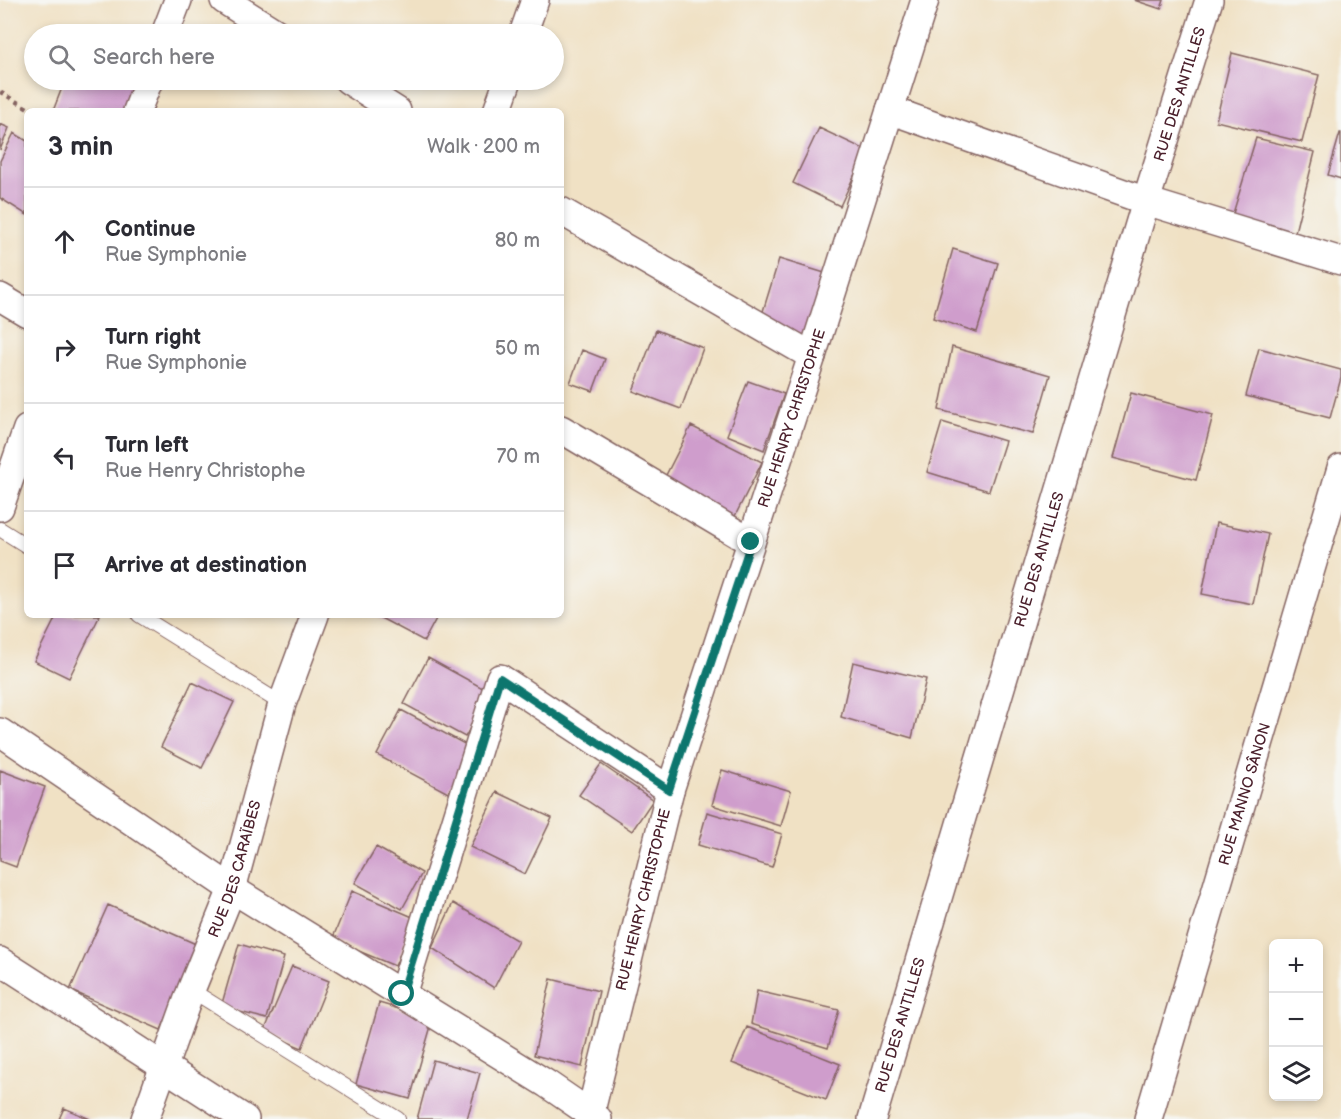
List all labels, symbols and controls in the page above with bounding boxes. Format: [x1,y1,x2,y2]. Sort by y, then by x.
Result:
search box [24,24,564,90]
street label: RUE DES ANTILLES [1150,25,1210,164]
icon: search [45,41,78,74]
text: Search here [93,44,215,71]
text: 3 min [48,132,113,163]
text: Walk · 200 m [427,135,540,159]
text: Continue [105,216,195,243]
icon: ahead [48,225,81,258]
text: 80 m [495,229,540,253]
text: Rue Symphonie [105,243,247,267]
text: Turn right [105,324,201,351]
street label: RUE HENRY CHRISTOPHE [754,327,830,510]
icon: right [48,333,81,366]
text: 50 m [495,337,540,361]
text: Rue Symphonie [105,351,247,375]
text: Turn left [105,432,189,459]
icon: left [48,441,81,474]
text: 70 m [496,445,540,469]
text: Rue Henry Christophe [105,459,305,483]
street label: RUE DES ANTILLES [1010,490,1069,629]
route end [737,528,763,554]
icon: arrive [48,549,81,582]
text: Arrive at destination [105,552,307,579]
street label: RUE MANNO SÂNON [1215,721,1275,868]
street label: RUE DES CARAÏBES [204,798,266,940]
street label: RUE HENRY CHRISTOPHE [612,807,675,993]
map controls [1269,939,1323,1101]
button: + [1269,939,1323,993]
street label: RUE DES ANTILLES [871,955,930,1095]
route start [388,980,414,1006]
button: − [1269,993,1323,1047]
button: layers [1269,1047,1323,1101]

